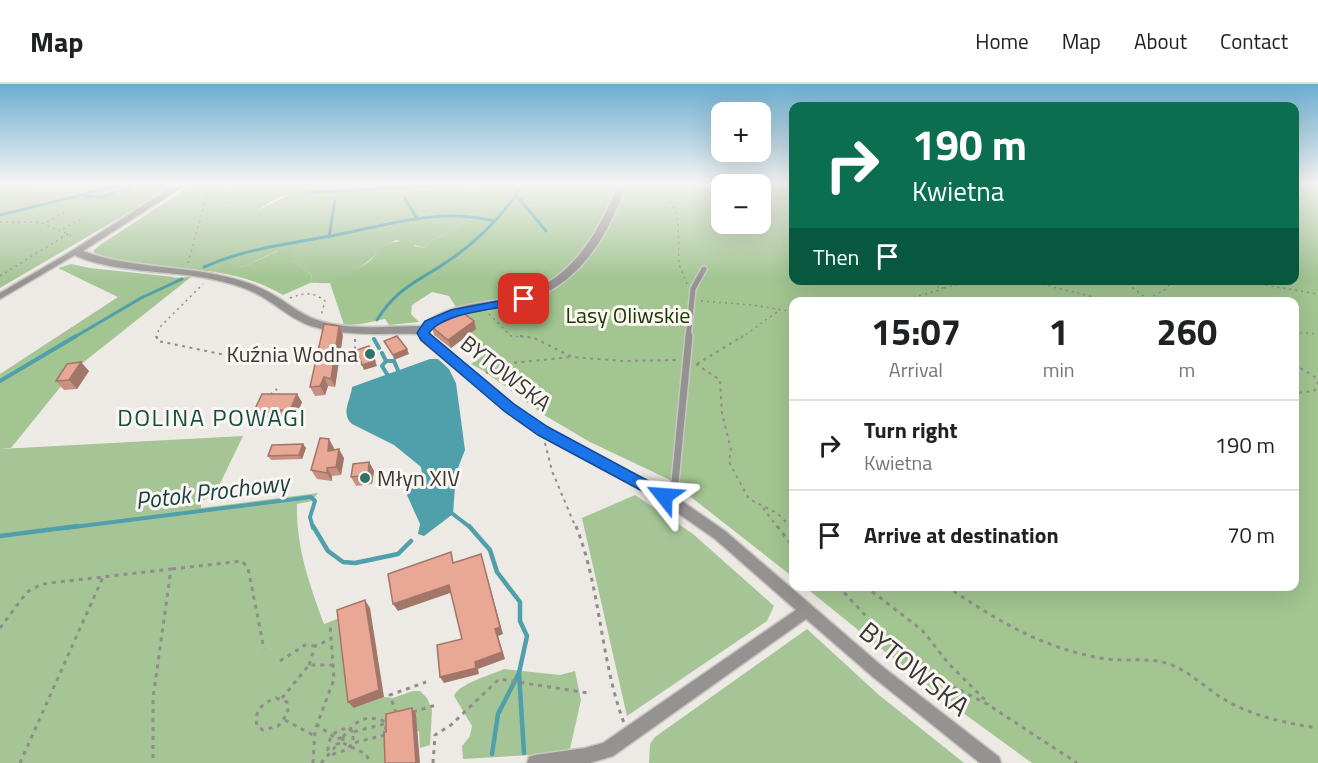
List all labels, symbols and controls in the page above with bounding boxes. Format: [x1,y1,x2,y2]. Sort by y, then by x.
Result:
text: Map [30,20,84,63]
text: Home [975,25,1029,57]
text: Map [1062,25,1101,57]
text: About [1134,25,1187,57]
text: Contact [1220,25,1288,57]
map controls [711,102,771,234]
button: + [711,102,771,162]
text: 190 m [912,112,1027,176]
icon: right [813,126,891,204]
text: Kwietna [912,170,1004,211]
button: − [711,174,771,234]
text: Then [813,240,859,274]
icon: arrive [871,240,904,273]
pin [498,273,549,324]
icon: arrive [507,282,540,315]
park label: Lasy Oliwskie [566,298,690,332]
text: 15:07 [871,304,961,359]
text: 1 [1049,304,1069,359]
text: 260 [1157,304,1217,359]
street label: BYTOWSKA [453,327,559,419]
place label: Kuźnia Wodna [226,337,358,371]
marker: Kuźnia Wodna [363,347,377,361]
text: Arrival [889,354,943,385]
text: min [1043,354,1075,385]
text: m [1178,354,1195,385]
district label: DOLINA POWAGI [117,399,307,435]
text: Turn right [864,413,958,447]
text: 190 m [1215,428,1275,462]
icon: right [813,429,846,462]
text: Kwietna [864,447,932,478]
place label: Młyn XIV [377,461,460,495]
water label: Potok Prochowy [133,463,294,518]
position arrow [632,464,696,528]
marker: Młyn XIV [358,471,372,485]
text: Arrive at destination [864,518,1059,552]
text: 70 m [1227,518,1275,552]
icon: arrive [813,519,846,552]
street label: BYTOWSKA [851,611,979,725]

